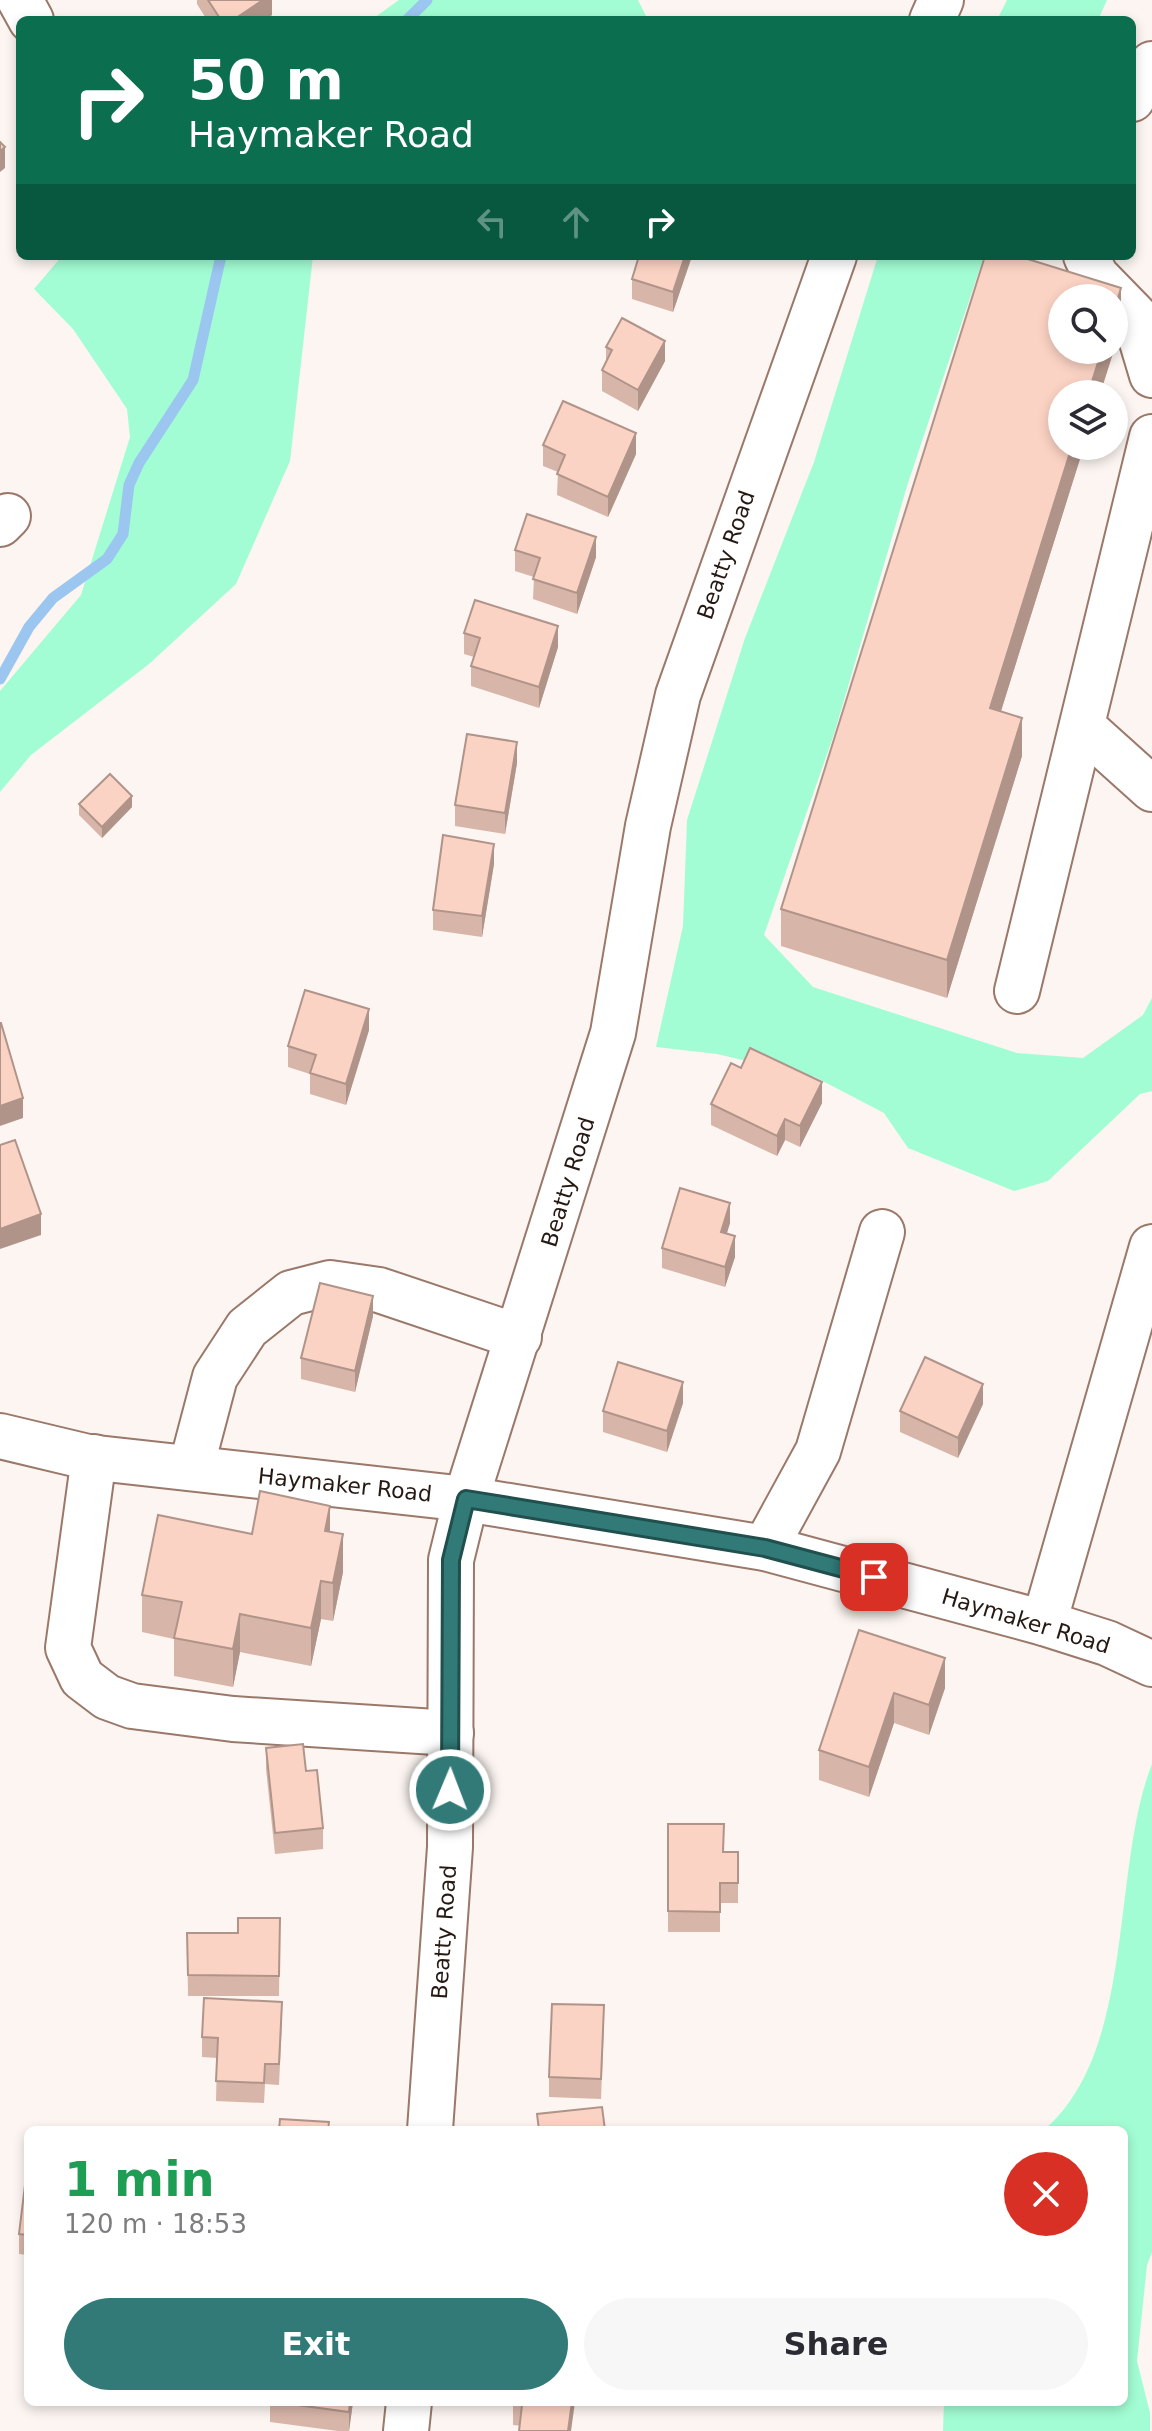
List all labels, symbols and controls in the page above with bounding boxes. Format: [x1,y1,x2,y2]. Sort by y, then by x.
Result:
text: 50 m [188,47,344,112]
icon: right [56,48,160,152]
text: Haymaker Road [188,114,474,155]
icon: left [470,200,514,244]
icon: ahead [554,200,598,244]
icon: right [638,200,682,244]
map controls [1048,284,1128,460]
button: search [1048,284,1128,364]
button: layers [1048,380,1128,460]
street label: Beatty Road [692,487,760,623]
street label: Beatty Road [536,1114,600,1250]
street label: Haymaker Road [257,1463,433,1507]
pin [840,1543,908,1611]
icon: arrive [852,1555,896,1599]
street label: Haymaker Road [939,1584,1113,1658]
position arrow [408,1748,492,1832]
street label: Beatty Road [427,1864,461,2000]
text: 1 min [64,2151,215,2207]
button: close [1004,2152,1088,2236]
text: 120 m · 18:53 [64,2209,247,2239]
button: Exit [64,2298,568,2390]
button: Share [584,2298,1088,2390]

